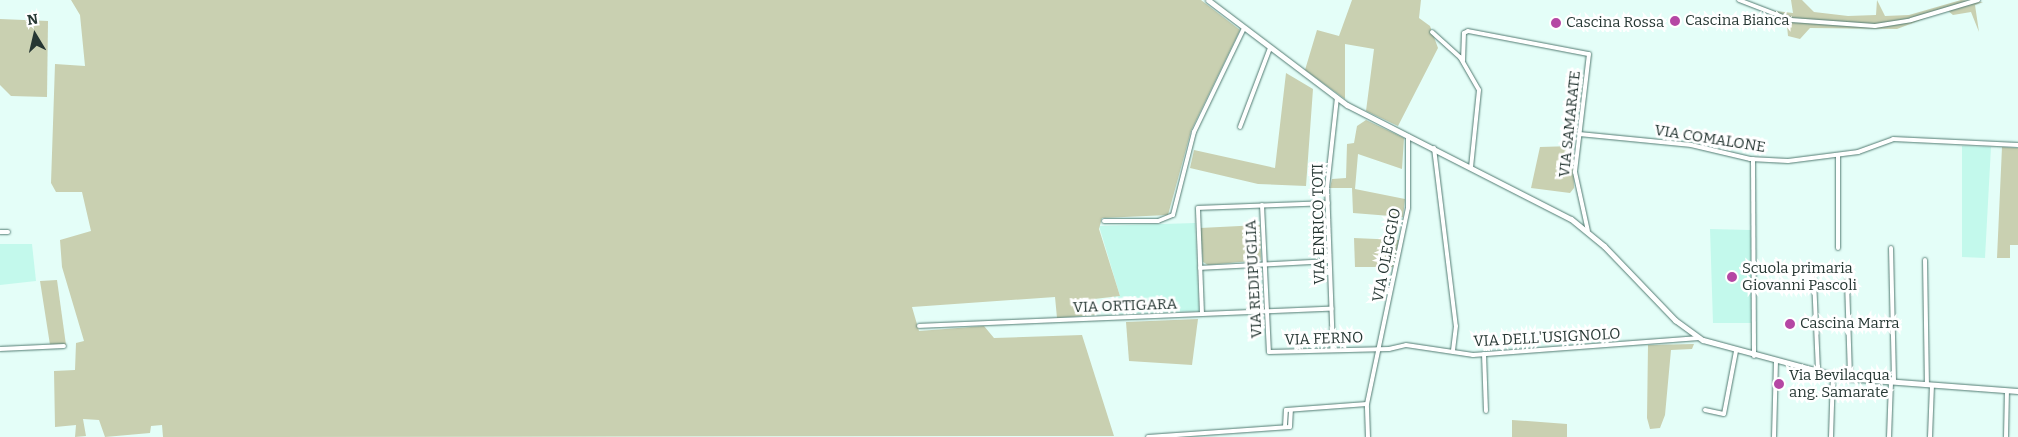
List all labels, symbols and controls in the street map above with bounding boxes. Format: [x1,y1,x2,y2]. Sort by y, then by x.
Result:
north arrow [10,10,60,60]
text: N [26,10,39,29]
place label: Cascina Bianca [1685,12,1789,30]
place label: Cascina Rossa [1566,14,1664,32]
marker: Cascina Bianca [1669,15,1681,27]
marker: Cascina Rossa [1550,17,1562,29]
street label: VIA SAMARATE [1555,70,1585,178]
street label: VIA COMALONE [1653,121,1767,157]
street label: VIA ENRICO TOTI [1309,163,1329,285]
street label: VIA OLEGGIO [1369,206,1405,304]
street label: VIA REDIPUGLIA [1242,219,1266,339]
place label: Scuola primaria Giovanni Pascoli [1742,259,1857,294]
marker: Scuola primaria Giovanni Pascoli [1726,271,1738,283]
street label: VIA ORTIGARA [1073,295,1177,317]
place label: Cascina Marra [1800,315,1900,333]
marker: Cascina Marra [1784,318,1796,330]
street label: VIA DELL'USIGNOLO [1473,325,1621,351]
street label: VIA FERNO [1284,329,1364,349]
place label: Via Bevilacqua ang. Samarate [1789,366,1890,401]
marker: Via Bevilacqua ang. Samarate [1773,378,1785,390]

